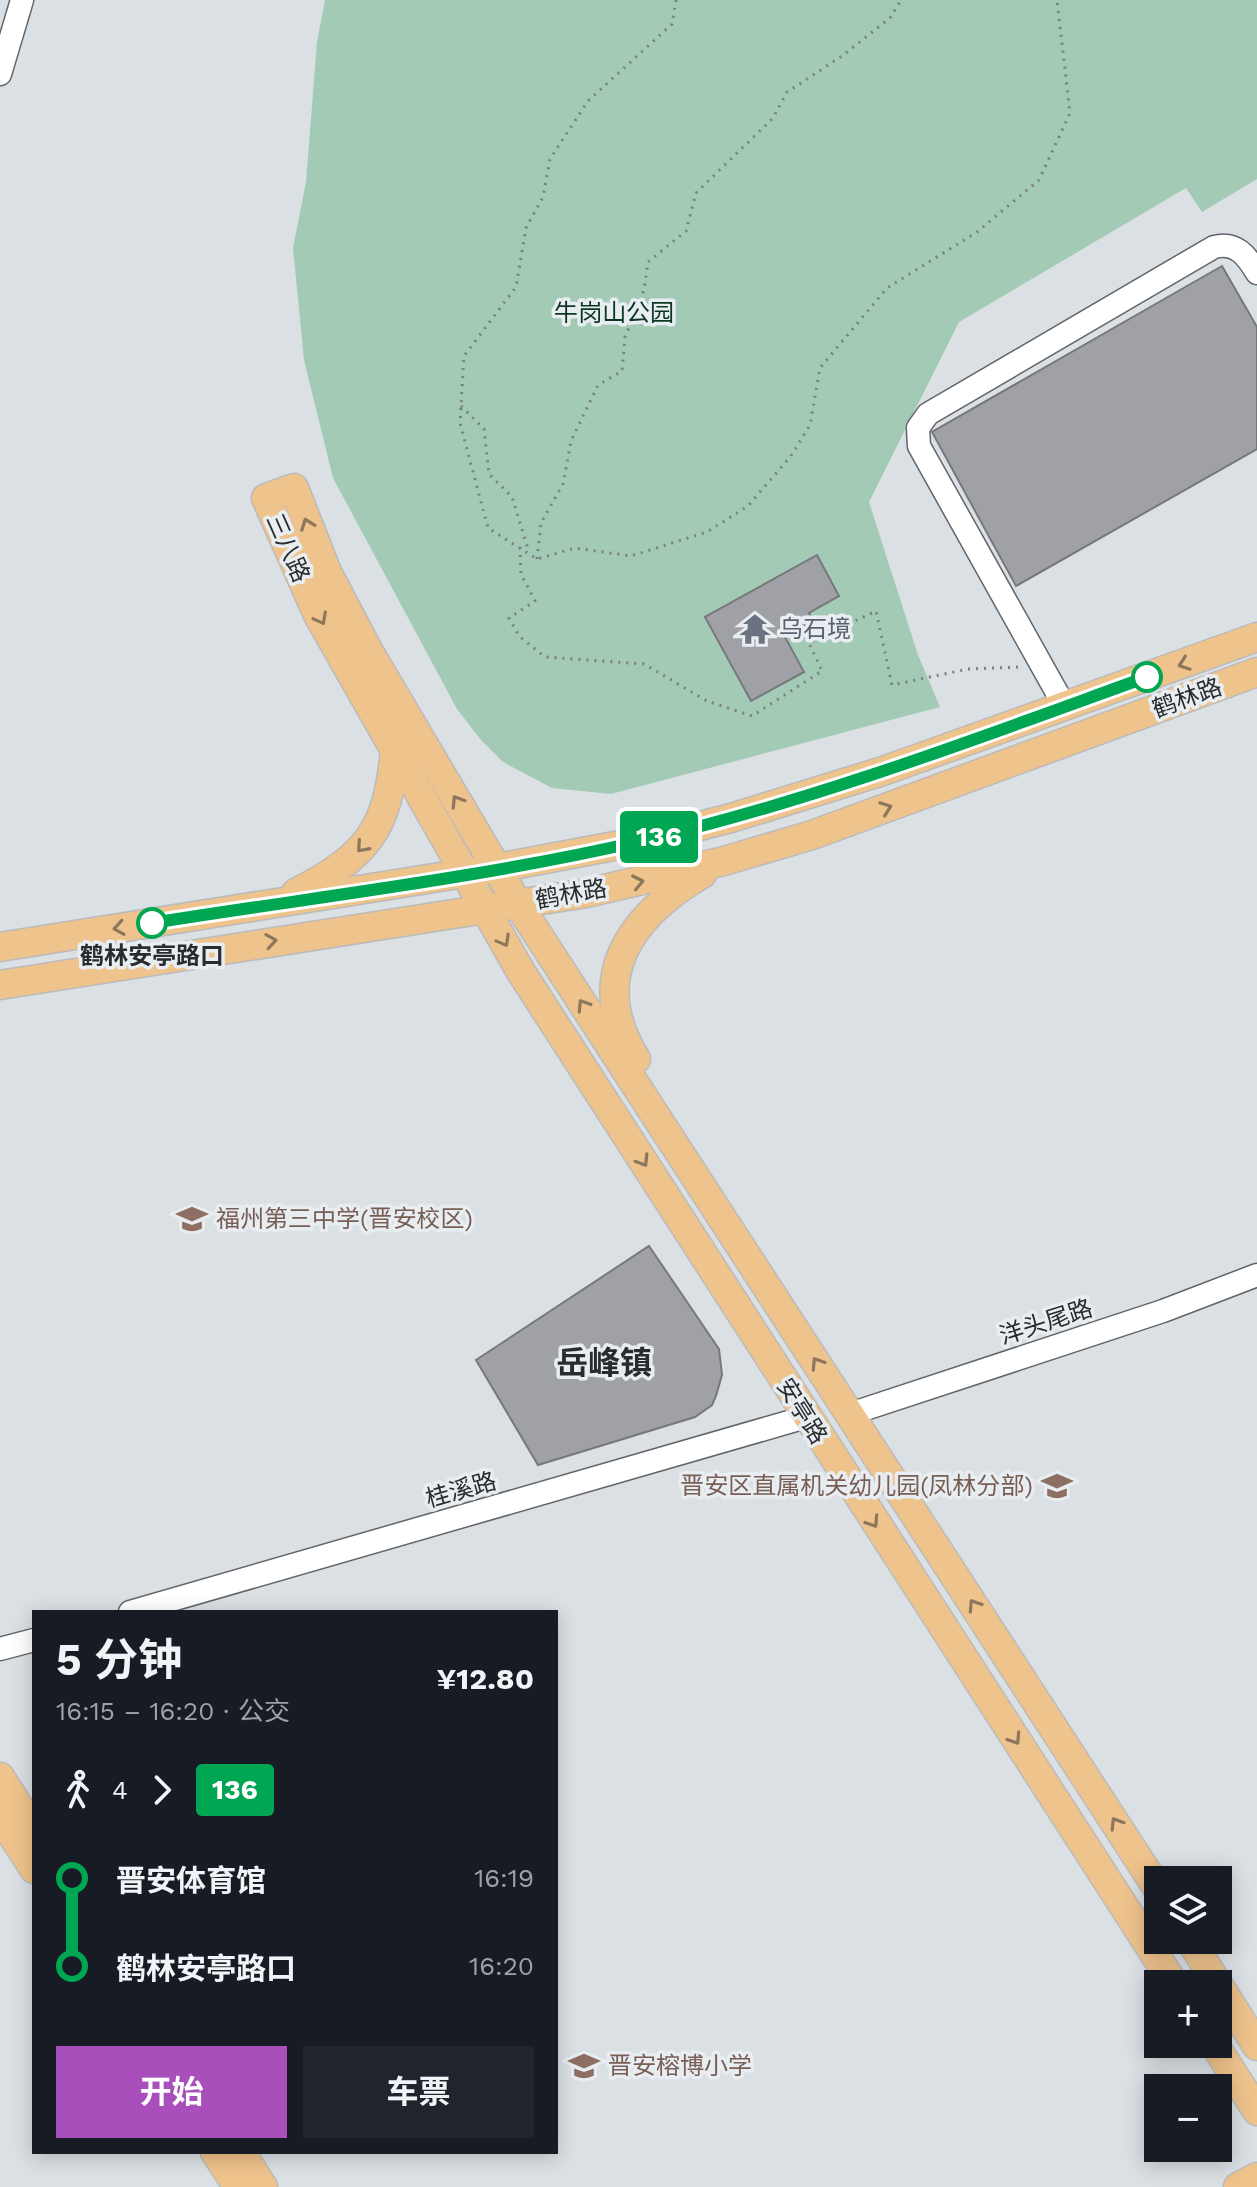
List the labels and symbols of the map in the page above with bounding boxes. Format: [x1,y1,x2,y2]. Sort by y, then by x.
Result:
park label: 牛岗山公园 [554,299,674,327]
street label: 三八路 [261,509,315,587]
one-way arrow [300,518,317,532]
one-way arrow [311,611,326,626]
temple icon: 乌石境 [738,612,772,646]
place label: 乌石境 [779,615,851,643]
one-way arrow [1177,654,1191,670]
unlabelled marker [1132,662,1162,692]
street label: 鹤林路 [1148,673,1226,723]
one-way arrow [452,796,467,810]
one-way arrow [879,801,893,817]
line badge: 136 [613,811,705,863]
one-way arrow [358,837,372,852]
street label: 鹤林路 [533,874,609,914]
one-way arrow [630,874,644,891]
marker: 鹤林安亭路口 [137,908,167,938]
one-way arrow [113,919,126,936]
one-way arrow [494,932,510,947]
one-way arrow [264,934,277,951]
place label: 鹤林安亭路口 [80,942,224,970]
one-way arrow [578,1000,593,1014]
one-way arrow [634,1152,649,1166]
school or university icon: 福州第三中学(晋安校区) [175,1202,209,1236]
place label: 福州第三中学(晋安校区) [216,1205,473,1233]
street label: 洋头尾路 [996,1294,1096,1350]
district label: 岳峰镇 [556,1344,652,1382]
one-way arrow [812,1358,827,1372]
street label: 安亭路 [771,1373,833,1449]
street label: 桂溪路 [423,1467,499,1513]
school or university icon: 晋安区直属机关幼儿园(凤林分部) [1040,1469,1074,1503]
place label: 晋安区直属机关幼儿园(凤林分部) [680,1472,1033,1500]
one-way arrow [864,1513,879,1527]
one-way arrow [969,1599,984,1614]
one-way arrow [1005,1731,1020,1745]
one-way arrow [1111,1817,1126,1831]
school or university icon: 晋安榕博小学 [567,2049,601,2083]
place label: 晋安榕博小学 [608,2052,752,2080]

